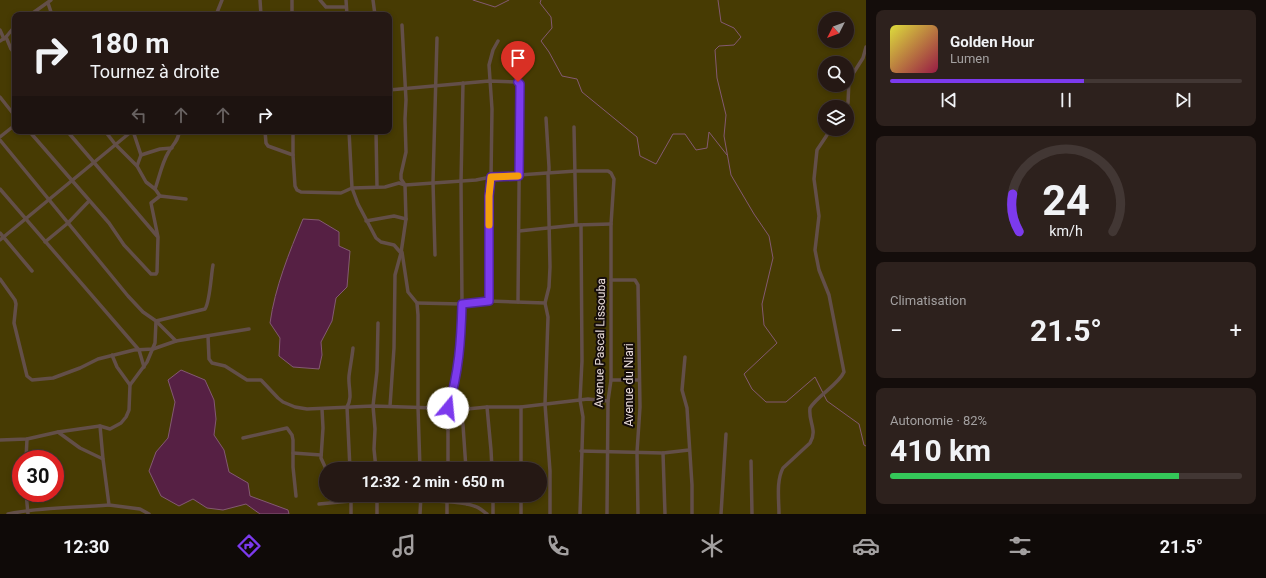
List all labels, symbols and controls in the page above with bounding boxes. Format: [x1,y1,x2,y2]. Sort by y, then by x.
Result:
north arrow [818,12,854,48]
map controls [818,12,854,136]
text: 180 m [90,27,169,60]
icon: right [24,28,76,80]
text: Golden Hour [950,33,1034,51]
pin [501,41,535,82]
icon: arrive [507,47,529,69]
text: Lumen [950,51,989,66]
button: search [818,56,854,92]
text: Tournez à droite [90,61,219,82]
icon: previous [938,89,960,111]
icon: pause [1055,89,1077,111]
icon: next [1172,89,1194,111]
button: layers [818,100,854,136]
icon: left [128,104,150,126]
icon: ahead [170,104,192,126]
icon: ahead [212,104,234,126]
icon: right [254,104,276,126]
text: 24 [1042,176,1090,225]
text: km/h [1049,223,1083,239]
street label: Avenue Pascal Lissouba [592,278,608,408]
text: Climatisation [890,293,966,308]
text: 21.5° [1030,313,1102,348]
text: − [890,318,903,343]
text: + [1230,318,1242,343]
street label: Avenue du Niari [622,343,636,427]
position arrow [427,387,469,429]
text: Autonomie · 82% [890,413,987,428]
text: 410 km [890,433,991,468]
speed limit sign: 30 [12,450,64,502]
text: 12:32 · 2 min · 650 m [362,473,504,491]
icon: directions [235,532,263,560]
icon: music [390,532,418,560]
icon: phone [544,532,572,560]
icon: climate [698,532,726,560]
icon: car [852,532,880,560]
icon: filters [1006,532,1034,560]
text: 12:30 [63,536,109,557]
text: 21.5° [1160,536,1203,557]

